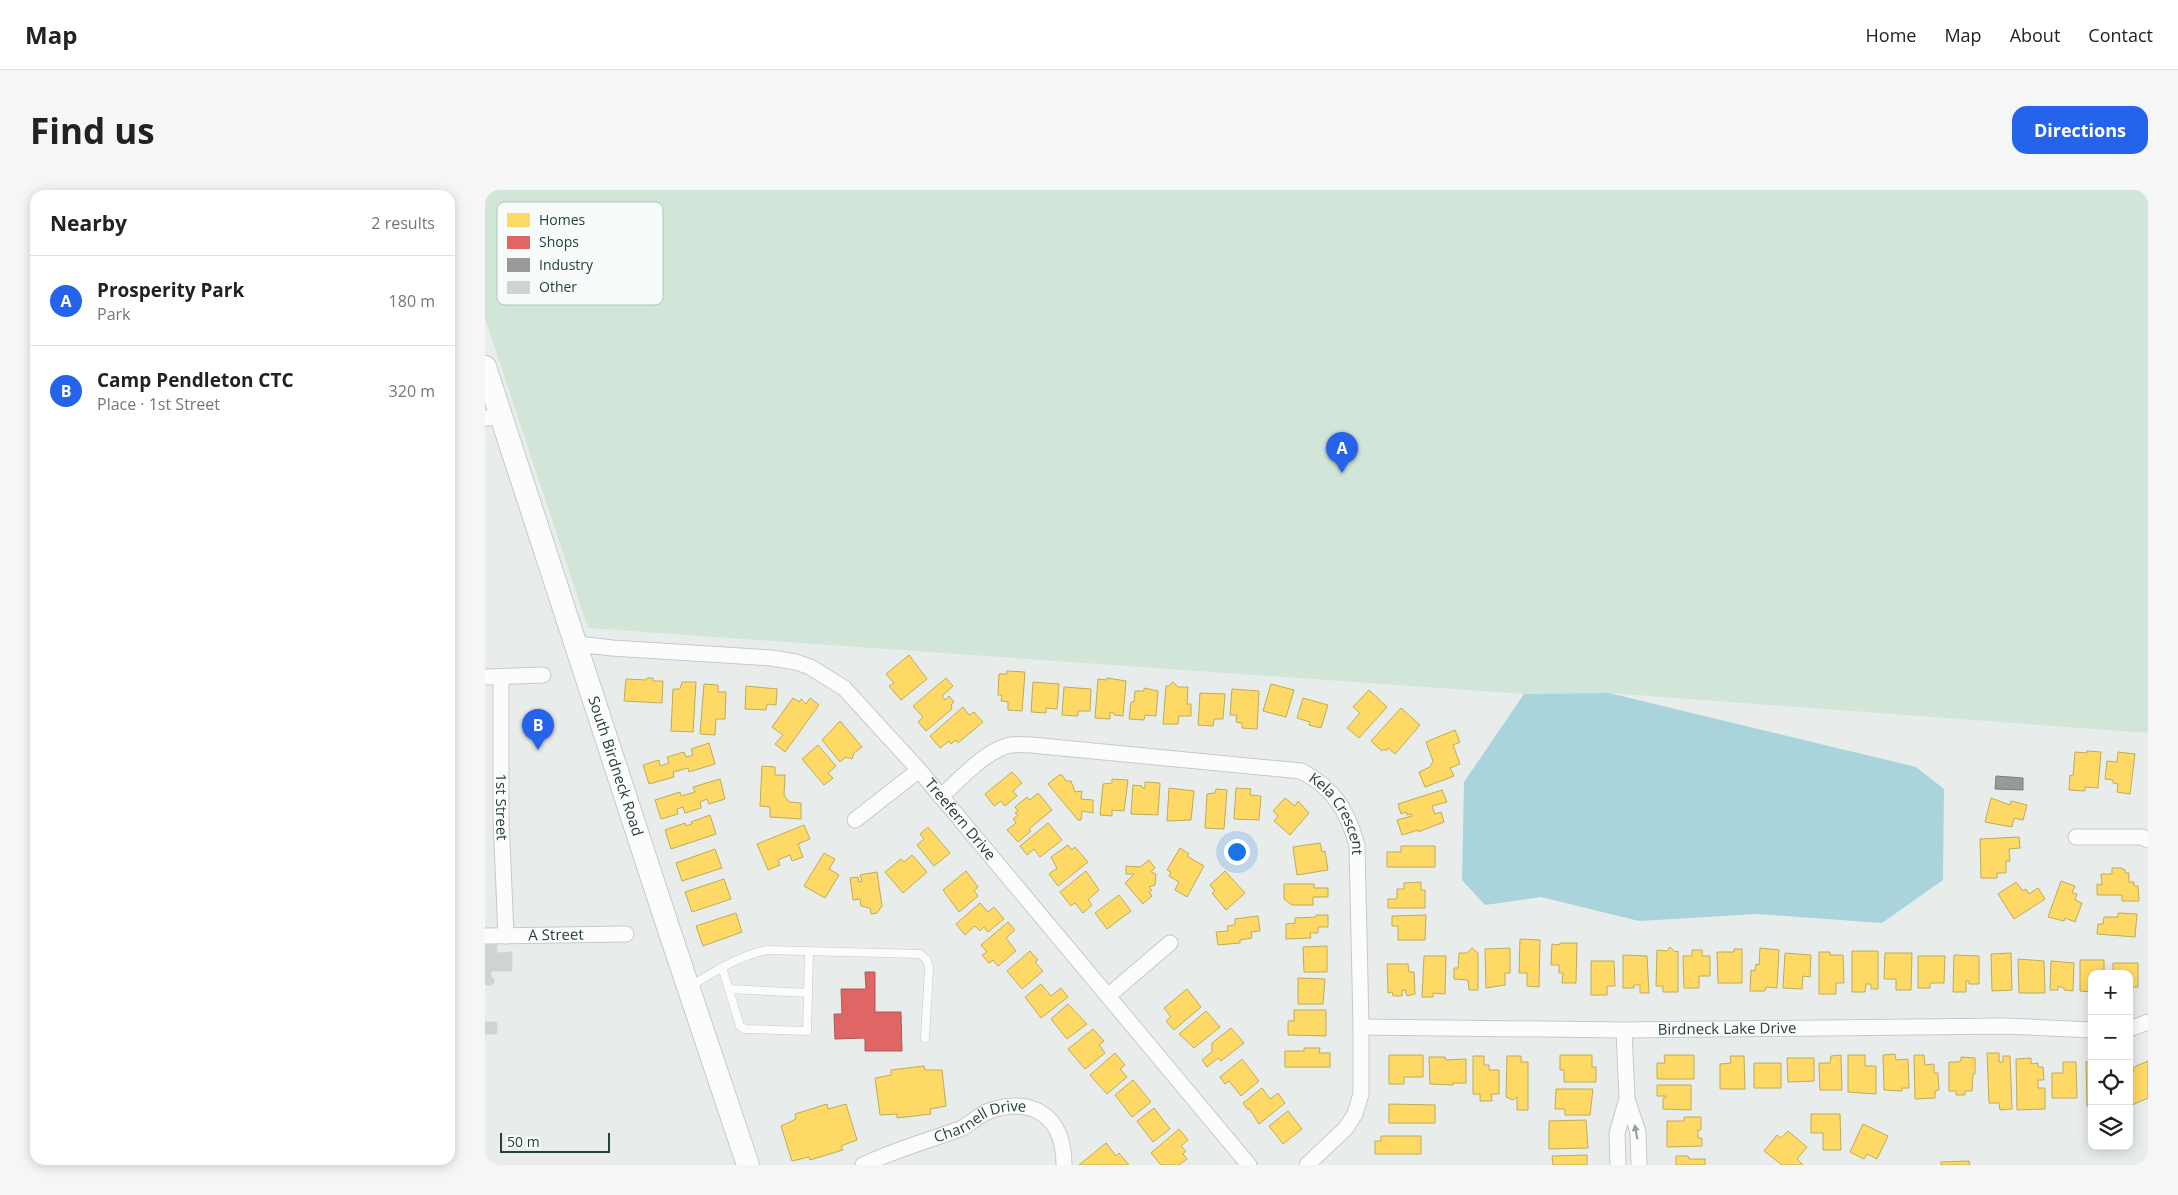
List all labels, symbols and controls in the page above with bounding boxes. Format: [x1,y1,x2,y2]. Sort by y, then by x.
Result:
text: Map [25,18,77,51]
text: Home [1866,23,1916,47]
text: Map [1944,23,1982,47]
text: About [2010,23,2060,47]
text: Contact [2088,23,2153,47]
button: Directions [2012,106,2148,154]
text: Find us [30,107,155,154]
legend [497,202,663,305]
text: Nearby [50,209,127,237]
text: Homes [539,210,586,229]
text: 2 results [371,212,435,234]
text: Shops [539,232,579,251]
text: Industry [539,255,594,274]
text: Prosperity Park [97,277,244,303]
text: Other [539,277,577,296]
text: A [60,290,72,312]
text: 180 m [389,290,435,312]
text: Park [97,303,130,325]
text: Camp Pendleton CTC [97,367,294,393]
text: B [61,380,71,402]
text: 320 m [389,380,435,402]
text: Place · 1st Street [97,393,220,415]
pin: A [1326,432,1358,473]
street label: South Birdneck Road [584,693,649,839]
pin: B [522,709,554,750]
street label: Kela Crescent [1306,767,1368,855]
street label: 1st Street [492,774,513,841]
street label: Treefern Drive [921,774,1001,864]
your location [1224,839,1250,865]
street label: A Street [528,924,584,944]
map controls [2088,970,2133,1150]
button: + [2088,970,2133,1015]
button: − [2088,1015,2133,1060]
street label: Birdneck Lake Drive [1658,1017,1796,1039]
button: locate [2088,1060,2133,1105]
street label: Charnell Drive [931,1095,1027,1146]
button: layers [2088,1105,2133,1150]
one-way arrow [1632,1123,1640,1139]
scale bar [500,1130,610,1153]
text: 50 m [507,1132,540,1151]

